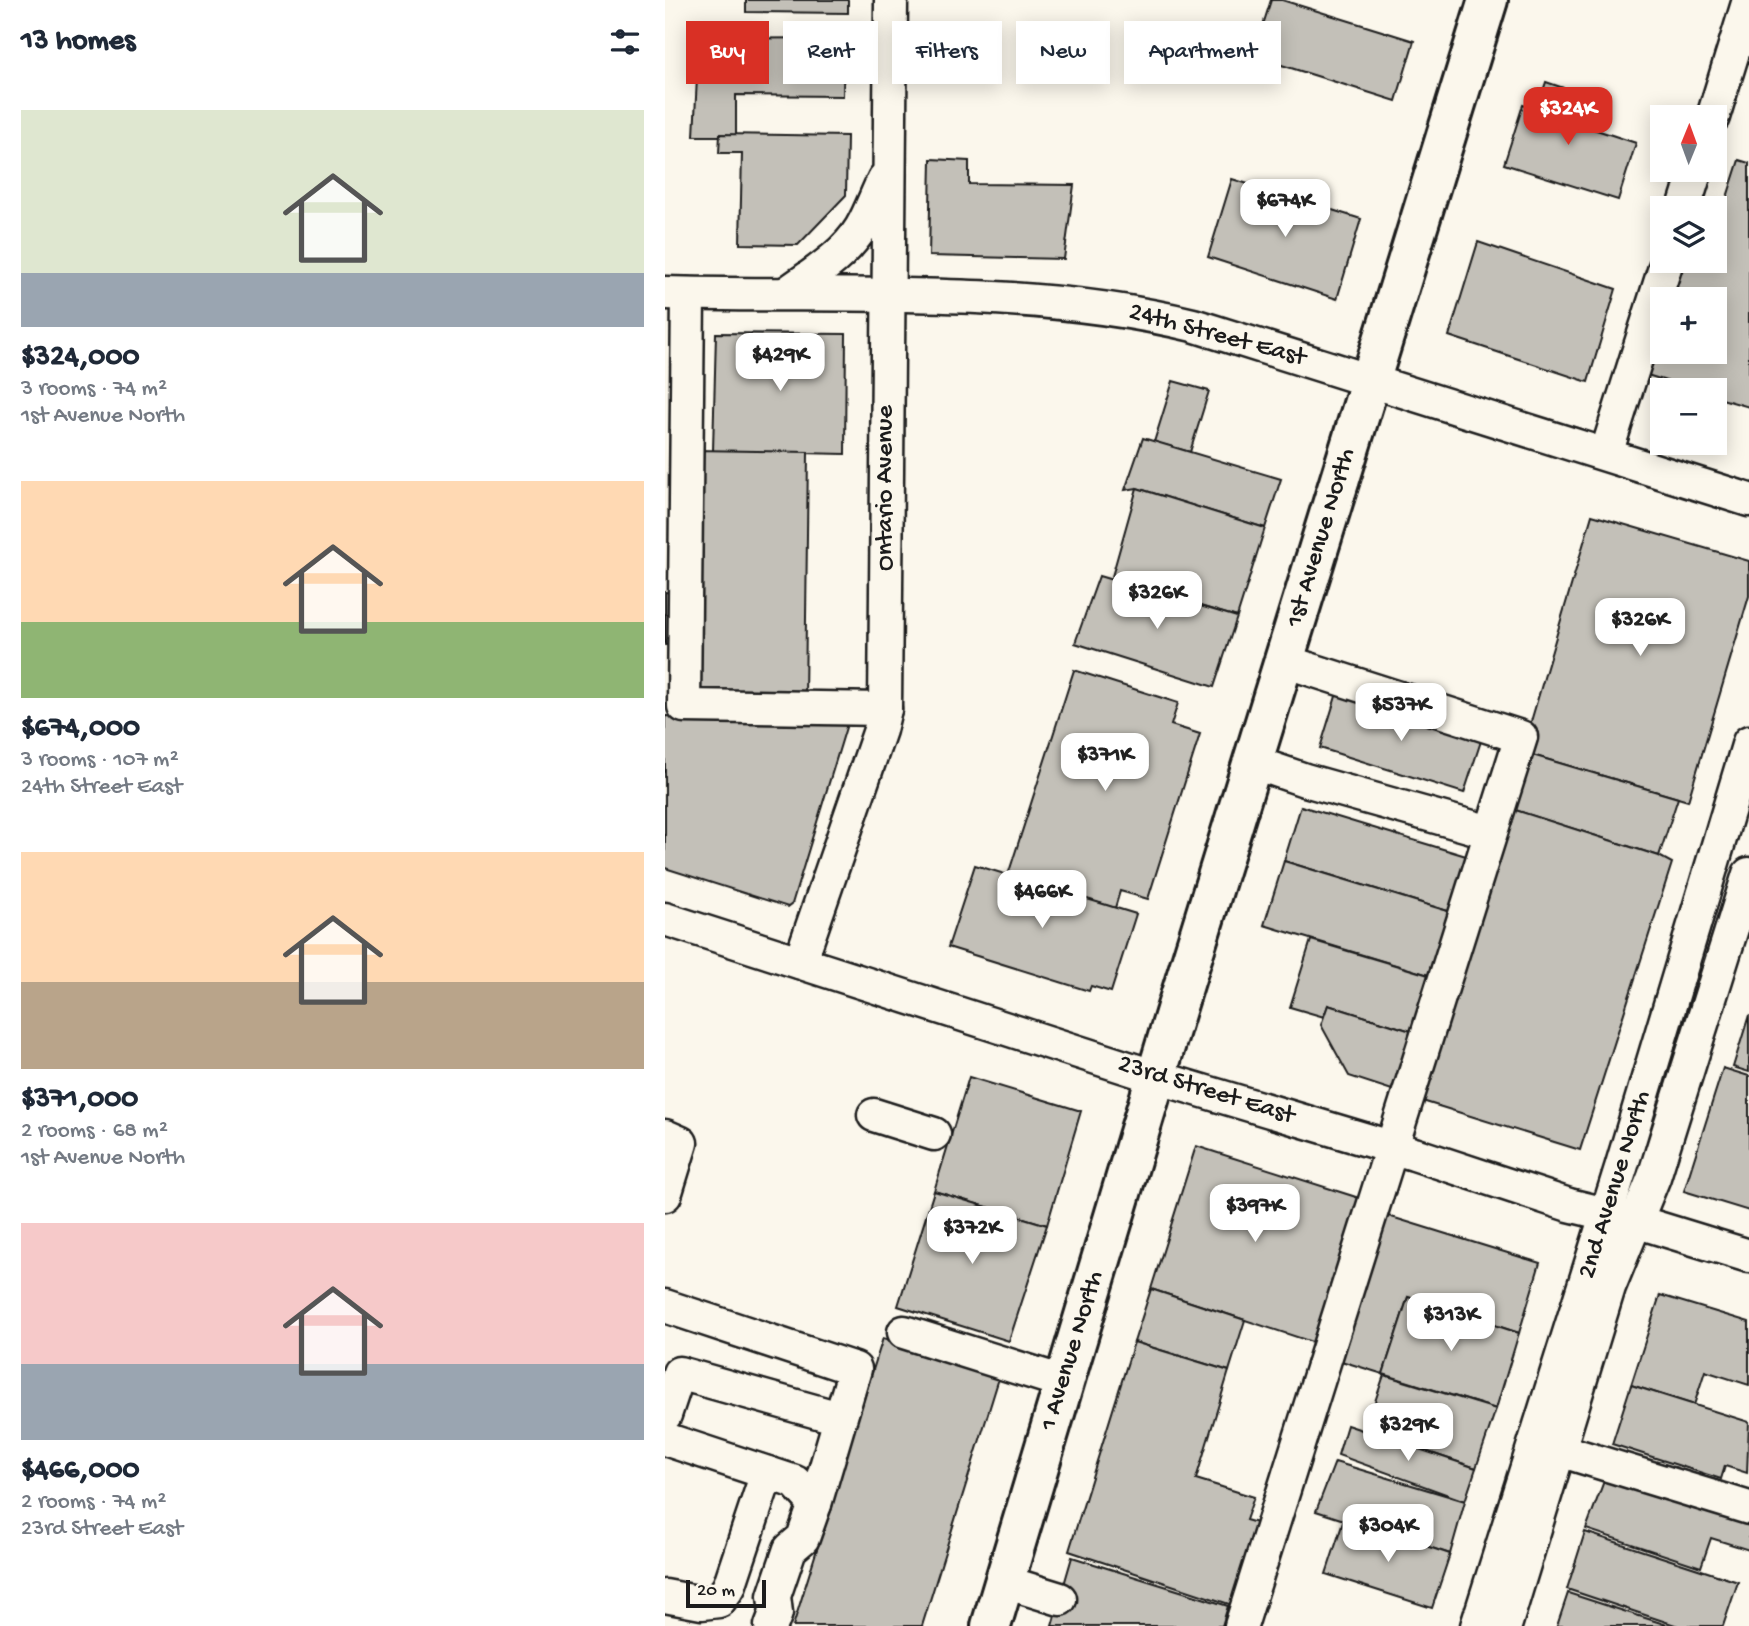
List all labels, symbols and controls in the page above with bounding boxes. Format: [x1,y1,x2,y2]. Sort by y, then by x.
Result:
chip: Buy [686,21,769,84]
chip: Rent [783,21,878,84]
chip: Filters [892,21,1002,84]
chip: New [1016,21,1110,84]
chip: Apartment [1124,21,1281,84]
icon: filters [606,23,644,61]
text: 13 homes [21,25,135,60]
pin: $324K [1519,88,1617,147]
text: $324K [1539,96,1597,123]
north arrow [1650,105,1727,182]
map controls [1650,105,1727,455]
icon: home [270,155,396,281]
pin: $674K [1236,180,1334,239]
text: $674K [1256,188,1314,215]
button: layers [1650,196,1727,273]
button: + [1650,287,1727,364]
street label: 24th Street East [1125,297,1311,375]
pin: $429K [731,334,829,393]
text: $324,000 [21,341,139,376]
text: $429K [752,342,808,369]
text: 3 rooms · 74 m² [21,376,167,403]
button: − [1650,378,1727,455]
text: 1st Avenue North [21,403,185,430]
street label: Ontario Avenue [871,405,902,571]
street label: 1st Avenue North [1280,445,1364,632]
icon: home [270,526,396,652]
pin: $326K [1108,572,1206,631]
text: $326K [1128,580,1186,607]
pin: $326K [1591,598,1689,658]
text: $326K [1611,607,1669,634]
pin: $537K [1352,684,1450,743]
text: $537K [1372,692,1431,719]
text: $674,000 [21,712,140,747]
pin: $371K [1056,734,1154,793]
text: $371K [1077,742,1133,769]
text: 3 rooms · 107 m² [21,747,179,774]
text: 24th Street East [21,774,182,801]
pin: $466K [993,870,1091,930]
text: $466K [1013,879,1071,906]
icon: home [270,897,396,1023]
street label: 23rd Street East [1114,1049,1300,1133]
text: $371,000 [21,1083,138,1118]
street label: 2nd Avenue North [1573,1087,1659,1283]
text: 2 rooms · 68 m² [21,1118,168,1145]
text: 1st Avenue North [21,1145,185,1172]
pin: $397K [1206,1184,1304,1244]
text: $397K [1226,1193,1284,1220]
pin: $372K [923,1206,1021,1266]
text: $372K [943,1215,1001,1242]
street label: 1 Avenue North [1034,1267,1112,1436]
icon: home [270,1268,396,1394]
pin: $313K [1402,1294,1500,1353]
text: $313K [1423,1302,1479,1329]
pin: $329K [1359,1404,1457,1463]
text: $329K [1379,1412,1437,1439]
text: $466,000 [21,1454,140,1489]
text: 2 rooms · 74 m² [21,1489,166,1516]
pin: $304K [1339,1504,1437,1564]
text: $304K [1359,1513,1417,1540]
text: 23rd Street East [21,1516,183,1543]
scale bar [686,1577,767,1609]
text: 20 m [697,1580,735,1603]

